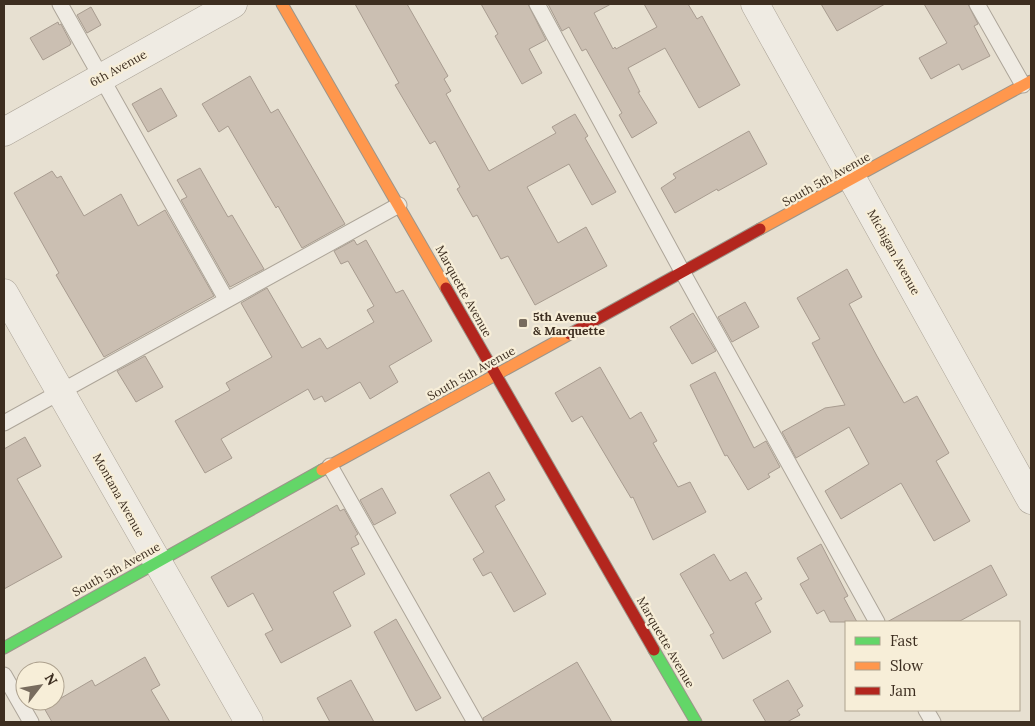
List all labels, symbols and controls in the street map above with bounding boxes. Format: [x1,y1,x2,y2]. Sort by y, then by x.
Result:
street label: 6th Avenue [87,46,149,90]
street label: South 5th Avenue [779,148,873,209]
street label: Michigan Avenue [864,207,924,298]
street label: Marquette Avenue [433,242,496,340]
place label: 5th Avenue & Marquette [533,309,605,338]
marker: 5th Avenue & Marquette [517,317,529,329]
street label: South 5th Avenue [424,342,518,403]
street label: Montana Avenue [90,451,148,540]
street label: South 5th Avenue [69,538,163,599]
street label: Marquette Avenue [634,594,698,691]
legend [845,621,1020,711]
text: Fast [890,631,918,650]
text: Slow [890,656,923,675]
north arrow [15,661,65,711]
text: N [41,670,62,689]
text: Jam [889,681,917,700]

